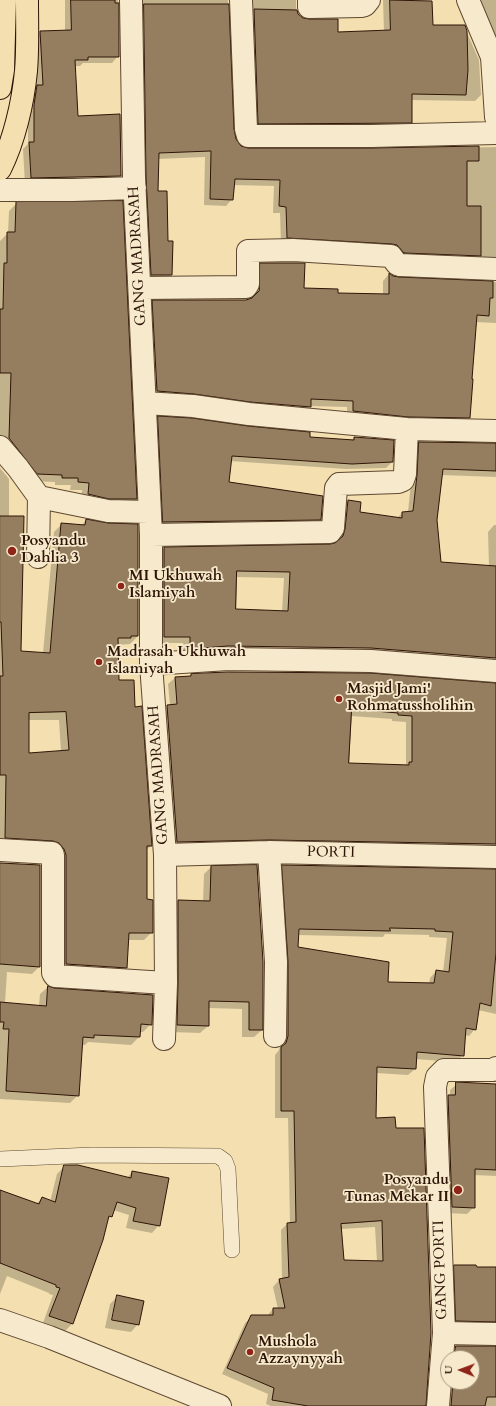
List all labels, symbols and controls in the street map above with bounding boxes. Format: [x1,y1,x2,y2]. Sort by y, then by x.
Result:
street label: GANG MADRASAH [125,186,151,326]
place label: Posyandu Dahlia 3 [21,533,86,568]
marker: Posyandu Dahlia 3 [6,545,18,557]
place label: MI Ukhuwah Islamiyah [129,568,222,603]
marker: MI Ukhuwah Islamiyah [116,581,126,591]
place label: Madrasah Ukhuwah Islamiyah [107,644,246,679]
marker: Madrasah Ukhuwah Islamiyah [94,657,104,667]
place label: Masjid Jami' Rohmatussholihin [347,681,474,716]
marker: Masjid Jami' Rohmatussholihin [334,694,344,704]
street label: GANG MADRASAH [145,705,173,845]
street label: PORTI [307,844,355,862]
place label: Posyandu Tunas Mekar II [344,1172,449,1207]
marker: Posyandu Tunas Mekar II [452,1184,464,1196]
street label: GANG PORTI [430,1220,452,1320]
place label: Mushola Azzaynyyah [258,1334,343,1369]
marker: Mushola Azzaynyyah [245,1347,255,1357]
north arrow [440,1350,480,1390]
text: U [441,1365,456,1374]

